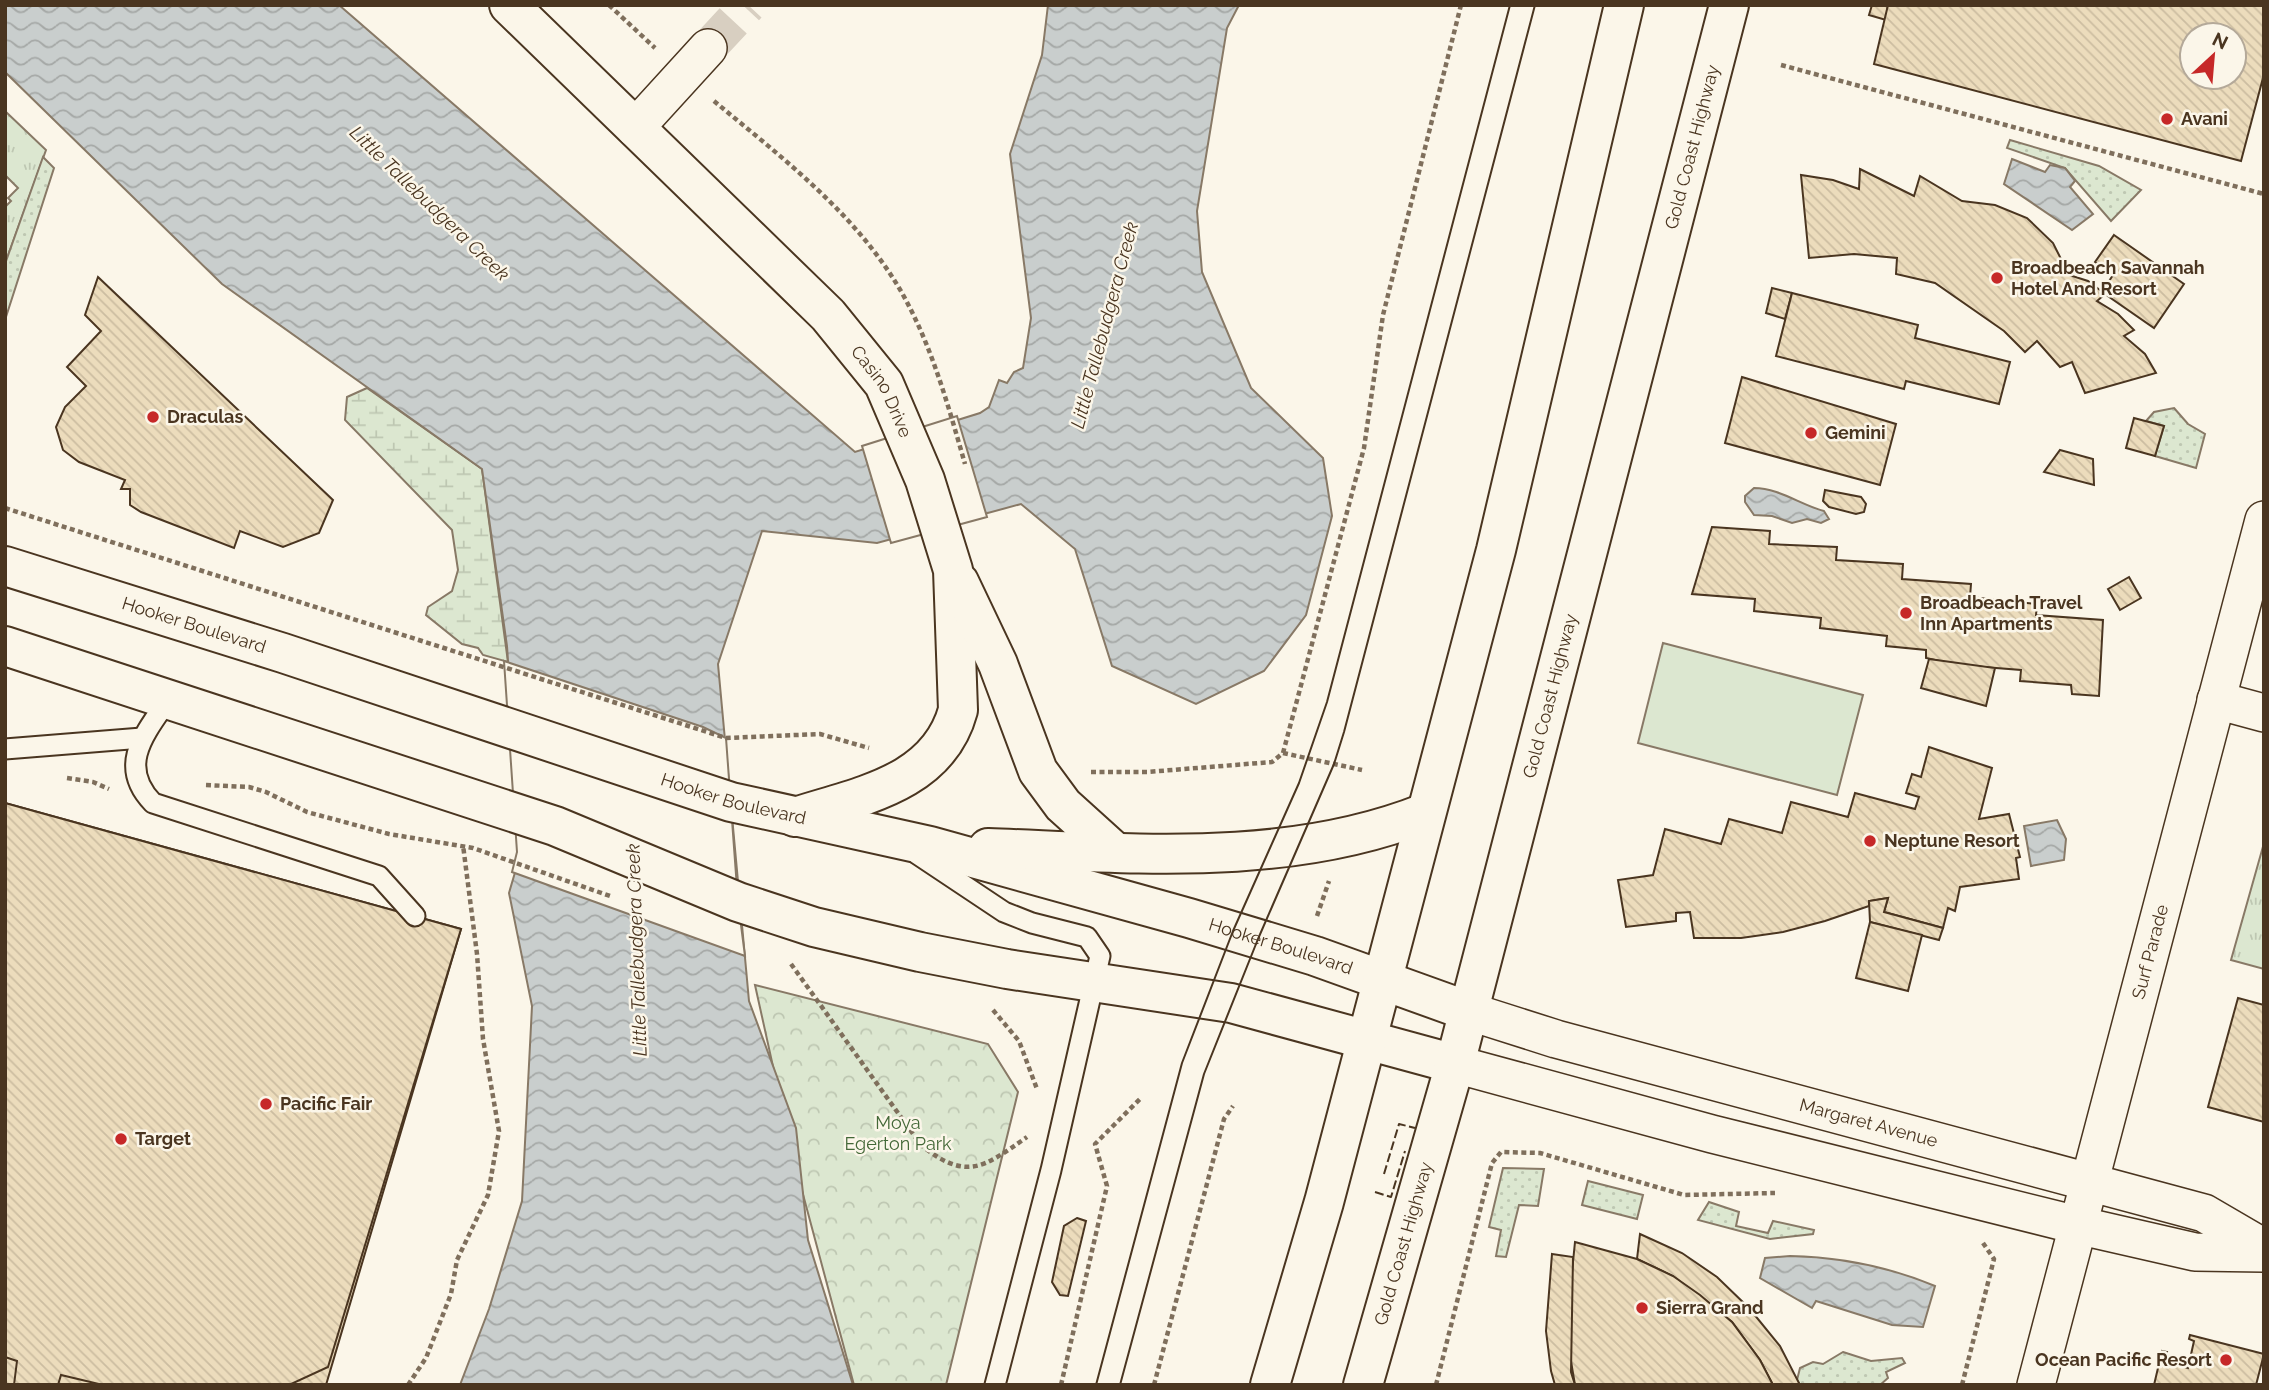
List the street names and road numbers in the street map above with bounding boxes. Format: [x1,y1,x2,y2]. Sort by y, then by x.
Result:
street label: Gold Coast Highway [1660,62,1723,231]
street label: Casino Drive [847,341,917,441]
street label: Hooker Boulevard [119,592,269,657]
street label: Gold Coast Highway [1518,611,1581,780]
street label: Hooker Boulevard [658,768,808,828]
street label: Surf Parade [2127,902,2172,1001]
street label: Hooker Boulevard [1206,914,1356,979]
street label: Margaret Avenue [1797,1094,1941,1151]
street label: Gold Coast Highway [1370,1159,1436,1328]

